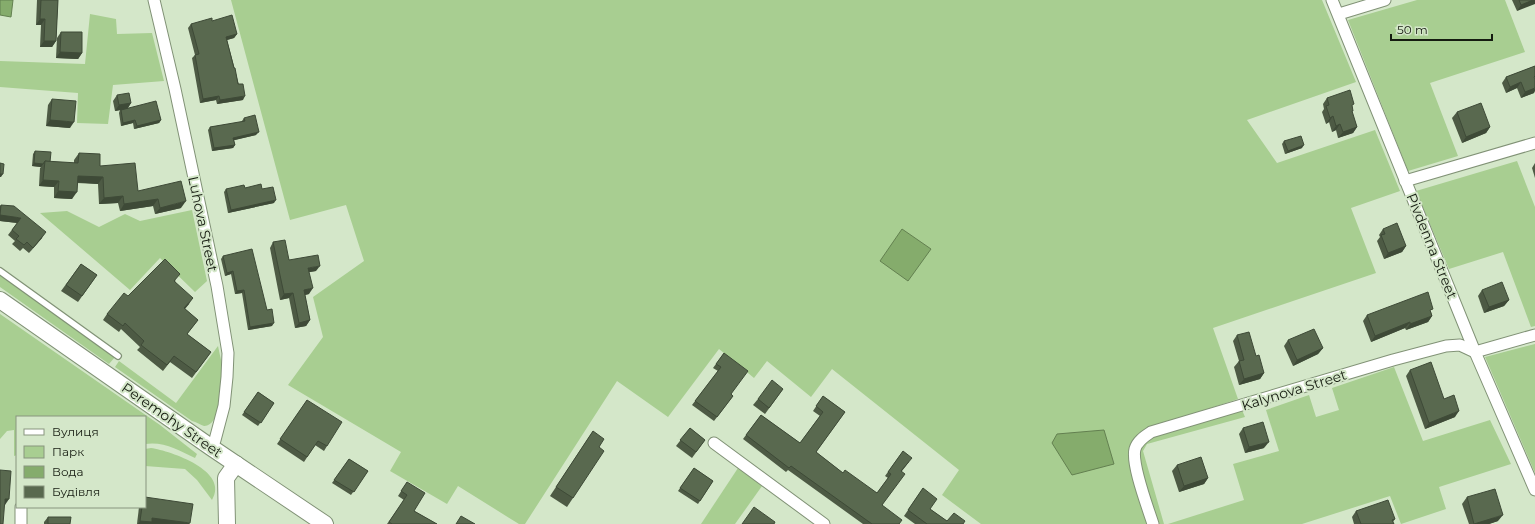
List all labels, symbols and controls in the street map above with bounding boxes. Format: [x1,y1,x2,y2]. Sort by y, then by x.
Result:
scale bar [1391,16,1492,42]
text: 50 m [1397,22,1428,37]
street label: Luhova Street [184,175,222,274]
street label: Pivdenna Street [1403,191,1462,302]
street label: Kalynova Street [1239,365,1349,415]
street label: Peremohy Street [118,379,226,462]
legend [16,416,146,508]
text: Вулиця [52,424,99,439]
text: Парк [52,444,84,459]
text: Вода [52,464,83,479]
text: Будівля [52,484,100,499]

